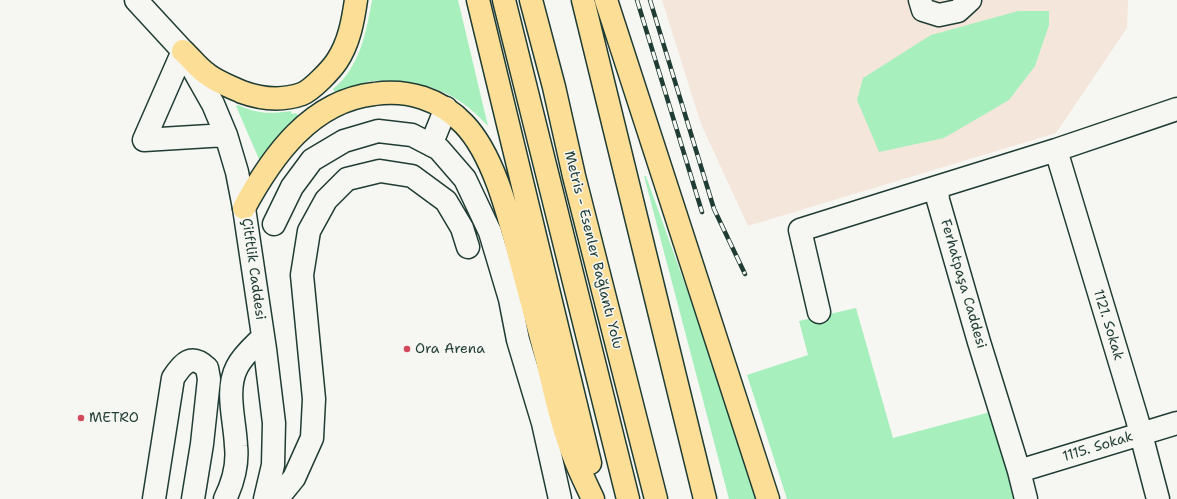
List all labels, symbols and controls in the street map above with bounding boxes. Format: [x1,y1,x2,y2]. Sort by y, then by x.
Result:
street label: Metris - Esenler Bağlantı Yolu [560,149,626,351]
street label: Çitftlik Caddesi [238,217,268,321]
street label: Ferhatpaşa Caddesi [937,217,989,351]
street label: 1121. Sokak [1089,288,1127,362]
place label: Ora Arena [415,341,485,357]
marker: Ora Arena [402,344,412,354]
place label: METRO [89,410,139,426]
marker: METRO [76,413,86,423]
street label: 1115. Sokak [1061,428,1135,466]

